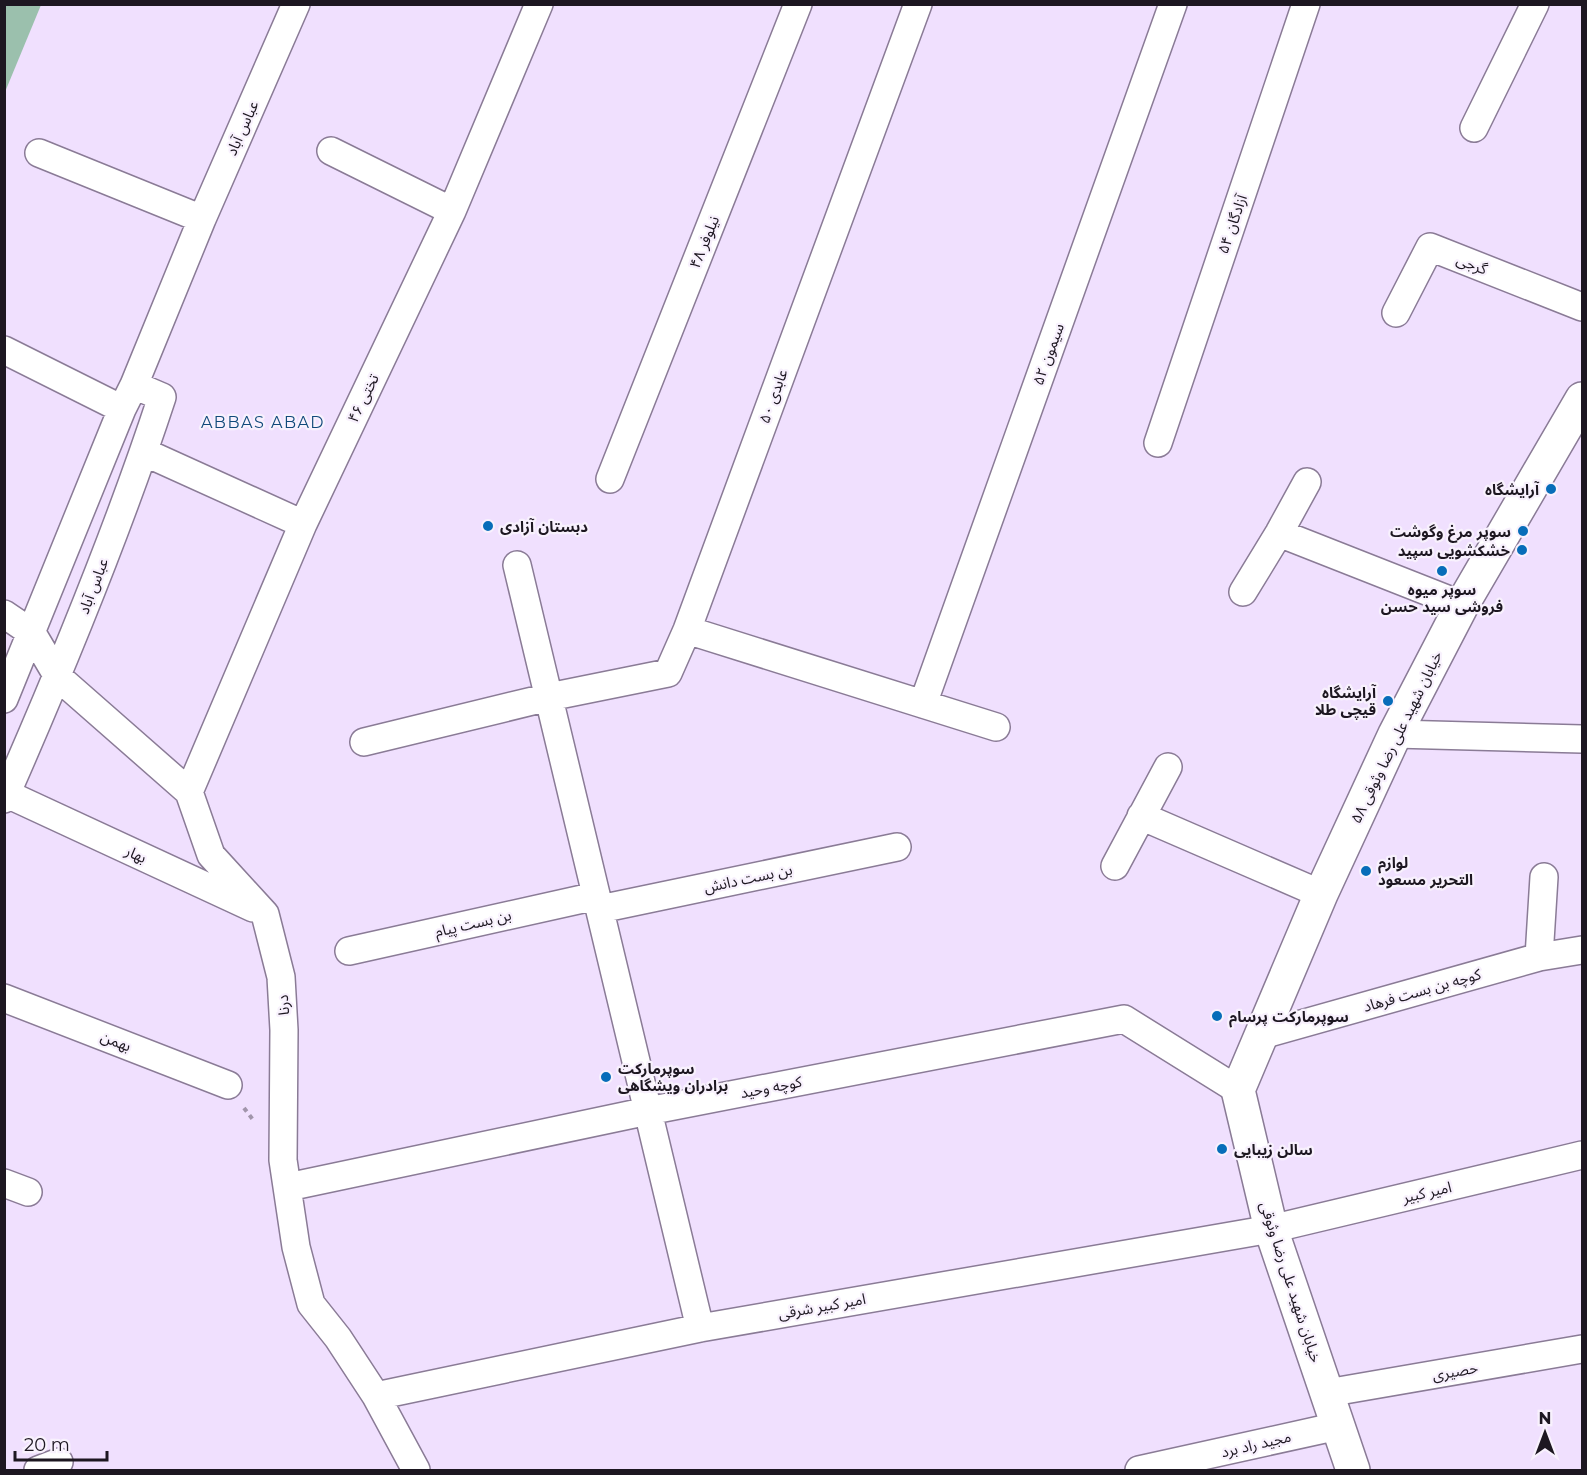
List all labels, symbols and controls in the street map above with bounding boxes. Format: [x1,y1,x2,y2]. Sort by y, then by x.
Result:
street label: عباس آباد [221,97,263,158]
street label: آزادگان ۵۴ [1213,191,1251,256]
street label: نیلوفر ۴۸ [685,213,723,271]
street label: گرجی [1454,250,1491,279]
street label: سیمون ۵۲ [1028,320,1068,388]
street label: عابدی ۵۰ [754,366,792,426]
street label: تختی ۴۶ [343,371,383,425]
district label: ABBAS ABAD [201,413,325,432]
place label: آرایشگاه [1485,480,1540,499]
marker: آرایشگاه [1544,482,1558,496]
place label: دبستان آزادی [500,517,588,536]
marker: دبستان آزادی [481,519,495,533]
place label: سوپر مرغ وگوشت [1390,522,1511,543]
marker: سوپر مرغ وگوشت [1516,524,1530,538]
place label: خشکشویی سپید [1398,541,1511,560]
marker: خشکشویی سپید [1515,543,1529,557]
street label: عباس آباد [74,555,112,617]
marker: سوپر میوه فروشی سید حسن [1435,564,1449,578]
place label: سوپر میوه فروشی سید حسن [1381,580,1503,616]
street label: خیابان شهید علی رضا وثوقی ۵۸ [1346,648,1446,826]
place label: آرایشگاه قیچی طلا [1315,683,1377,719]
marker: آرایشگاه قیچی طلا [1381,694,1395,708]
street label: بهار [121,840,150,867]
place label: لوازم التحریر مسعود [1378,853,1473,889]
street label: بن بست دانش [702,859,794,897]
marker: لوازم التحریر مسعود [1359,864,1373,878]
street label: بن بست پیام [433,905,513,943]
street label: کوچه بن بست فرهاد [1361,964,1484,1017]
street label: درنا [273,994,293,1016]
place label: سوپرمارکت پرسام [1229,1007,1349,1028]
marker: سوپرمارکت پرسام [1210,1009,1224,1023]
street label: بهمن [98,1027,134,1055]
place label: سوپرمارکت برادران ویشگاهی [618,1059,728,1095]
marker: سوپرمارکت برادران ویشگاهی [599,1070,613,1084]
street label: کوچه وحید [739,1072,804,1103]
place label: سالن زیبایی [1234,1140,1313,1159]
marker: سالن زیبایی [1215,1142,1229,1156]
street label: امیر کبیر [1400,1177,1453,1207]
street label: خیابان شهید علی رضا وثوقی [1256,1199,1326,1365]
street label: امیر کبیر شرقی [777,1289,867,1323]
street label: حصیری [1431,1358,1479,1384]
north arrow [1515,1403,1575,1463]
text: N [1539,1409,1551,1428]
scale bar [15,1424,106,1462]
street label: مجید راد برد [1219,1427,1293,1461]
text: 20 m [24,1434,70,1456]

